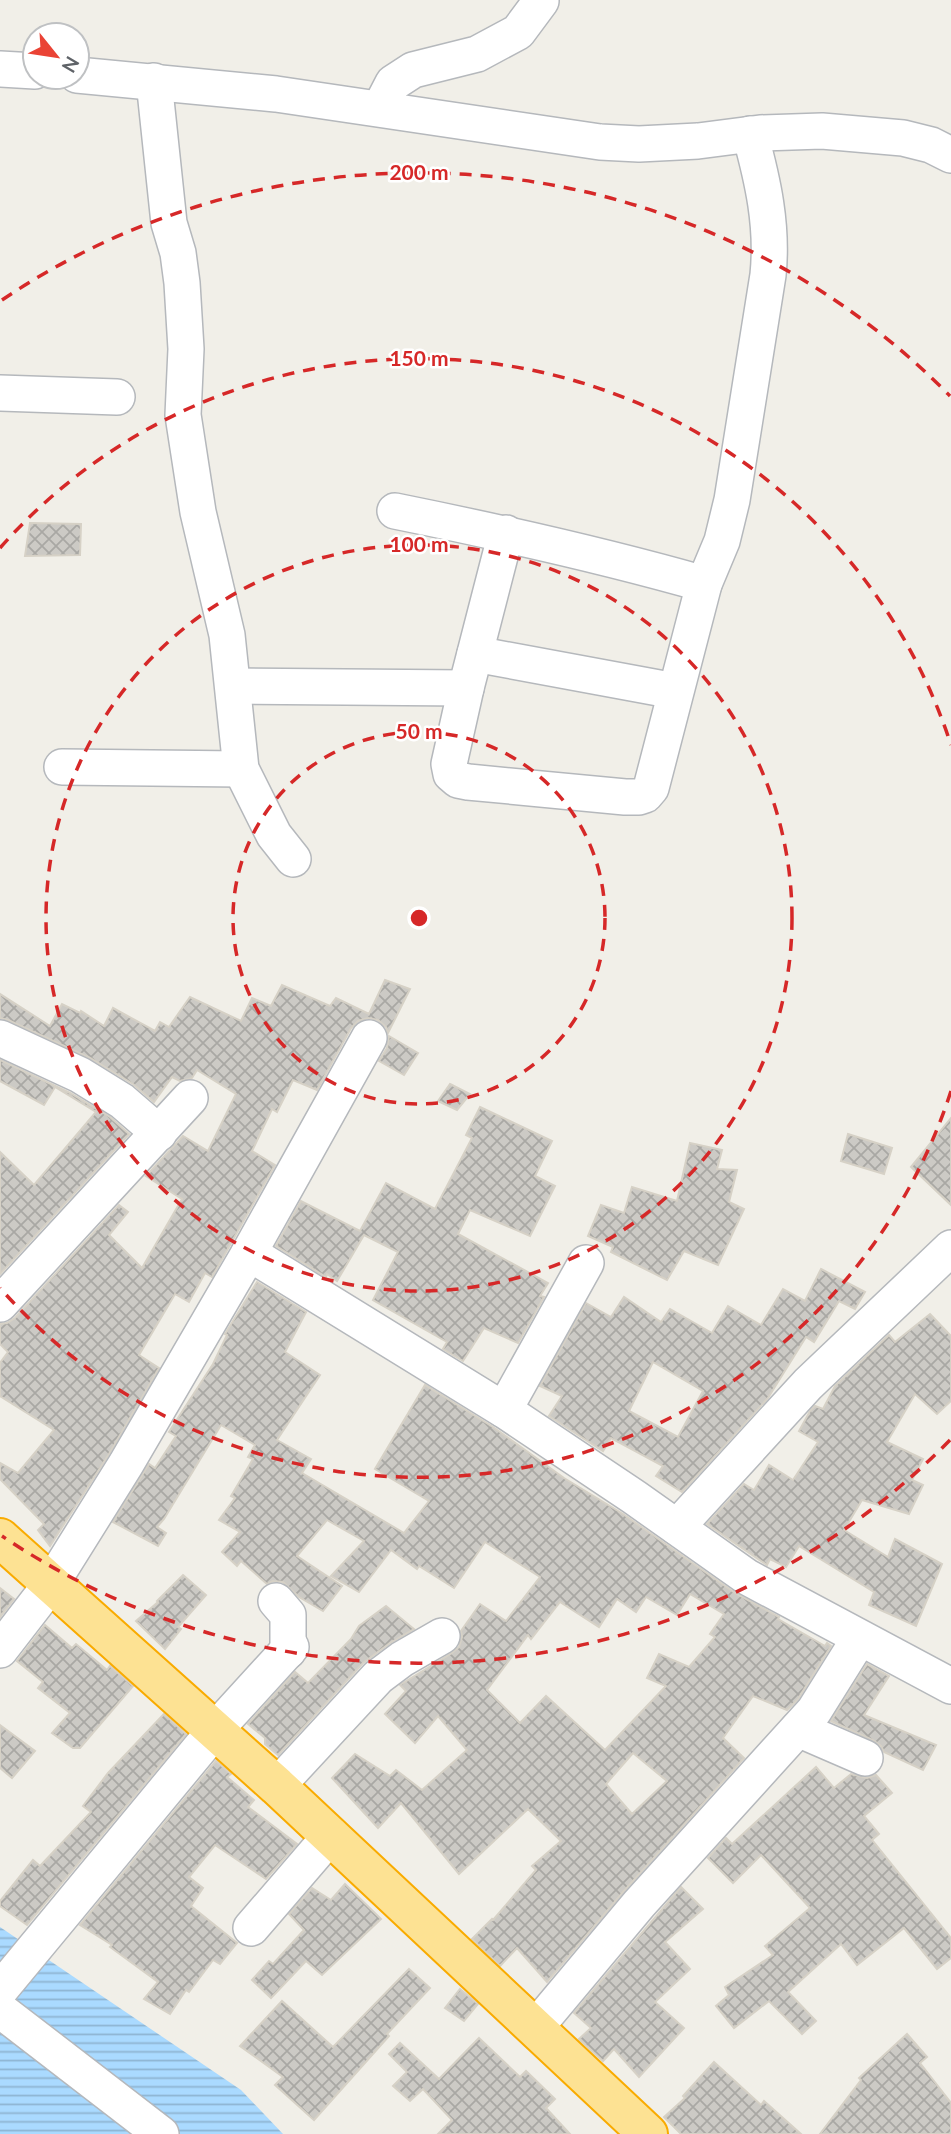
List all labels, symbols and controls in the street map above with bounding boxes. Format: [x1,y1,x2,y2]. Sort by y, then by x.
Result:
north arrow [21,21,91,91]
text: N [58,53,85,77]
text: 200 m [389,159,449,184]
text: 150 m [389,345,449,370]
text: 100 m [389,531,449,556]
text: 50 m [395,718,443,743]
centre of rings [407,906,431,930]

